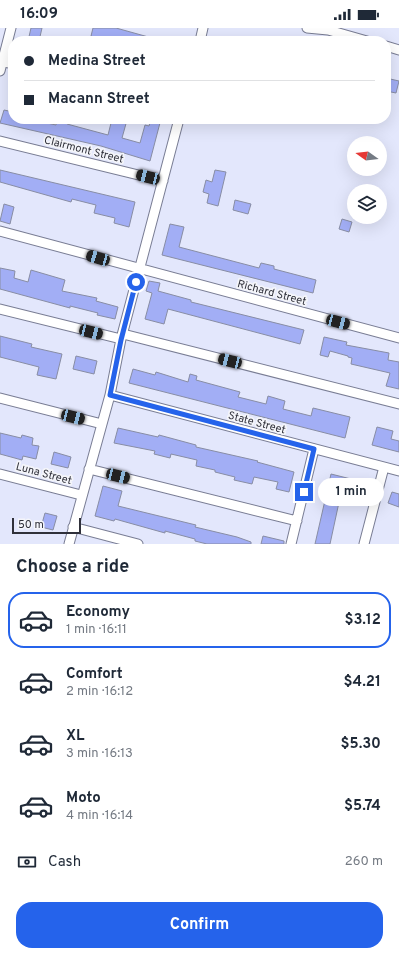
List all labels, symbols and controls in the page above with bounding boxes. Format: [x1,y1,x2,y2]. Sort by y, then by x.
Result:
text: 16:09 [20,5,58,24]
text: Medina Street [48,52,146,71]
text: Macann Street [48,90,150,109]
street label: Clairmont Street [43,133,125,167]
north arrow [347,136,387,176]
map controls [347,136,387,224]
car [135,168,161,186]
button: layers [347,184,387,224]
car [85,249,111,267]
route start [127,273,145,291]
street label: Richard Street [236,277,308,309]
car [325,313,351,331]
car [78,323,104,341]
car [217,352,243,370]
car [60,408,86,426]
street label: State Street [226,409,287,437]
street label: Luna Street [14,460,73,488]
car [105,467,131,485]
callout: 1 min [318,478,384,506]
route end [295,483,313,501]
text: 1 min [335,484,367,500]
scale bar [12,516,81,535]
text: 50 m [18,518,44,532]
text: Choose a ride [16,556,129,579]
icon: car [18,602,54,638]
text: Economy [66,603,130,622]
text: $3.12 [344,611,381,630]
text: 1 min · 16:11 [66,622,127,638]
icon: car [18,664,54,700]
text: Comfort [66,665,123,684]
text: $4.21 [344,673,381,692]
text: 2 min · 16:12 [66,684,133,700]
icon: car [18,726,54,762]
text: XL [66,727,84,746]
text: $5.30 [341,735,381,754]
text: 3 min · 16:13 [66,746,133,762]
icon: car [18,788,54,824]
text: Moto [66,789,101,808]
text: $5.74 [344,797,381,816]
text: 4 min · 16:14 [66,808,133,824]
icon: cash [16,851,38,873]
text: Cash [48,853,81,872]
text: 260 m [345,854,383,870]
button: Confirm [16,902,383,948]

